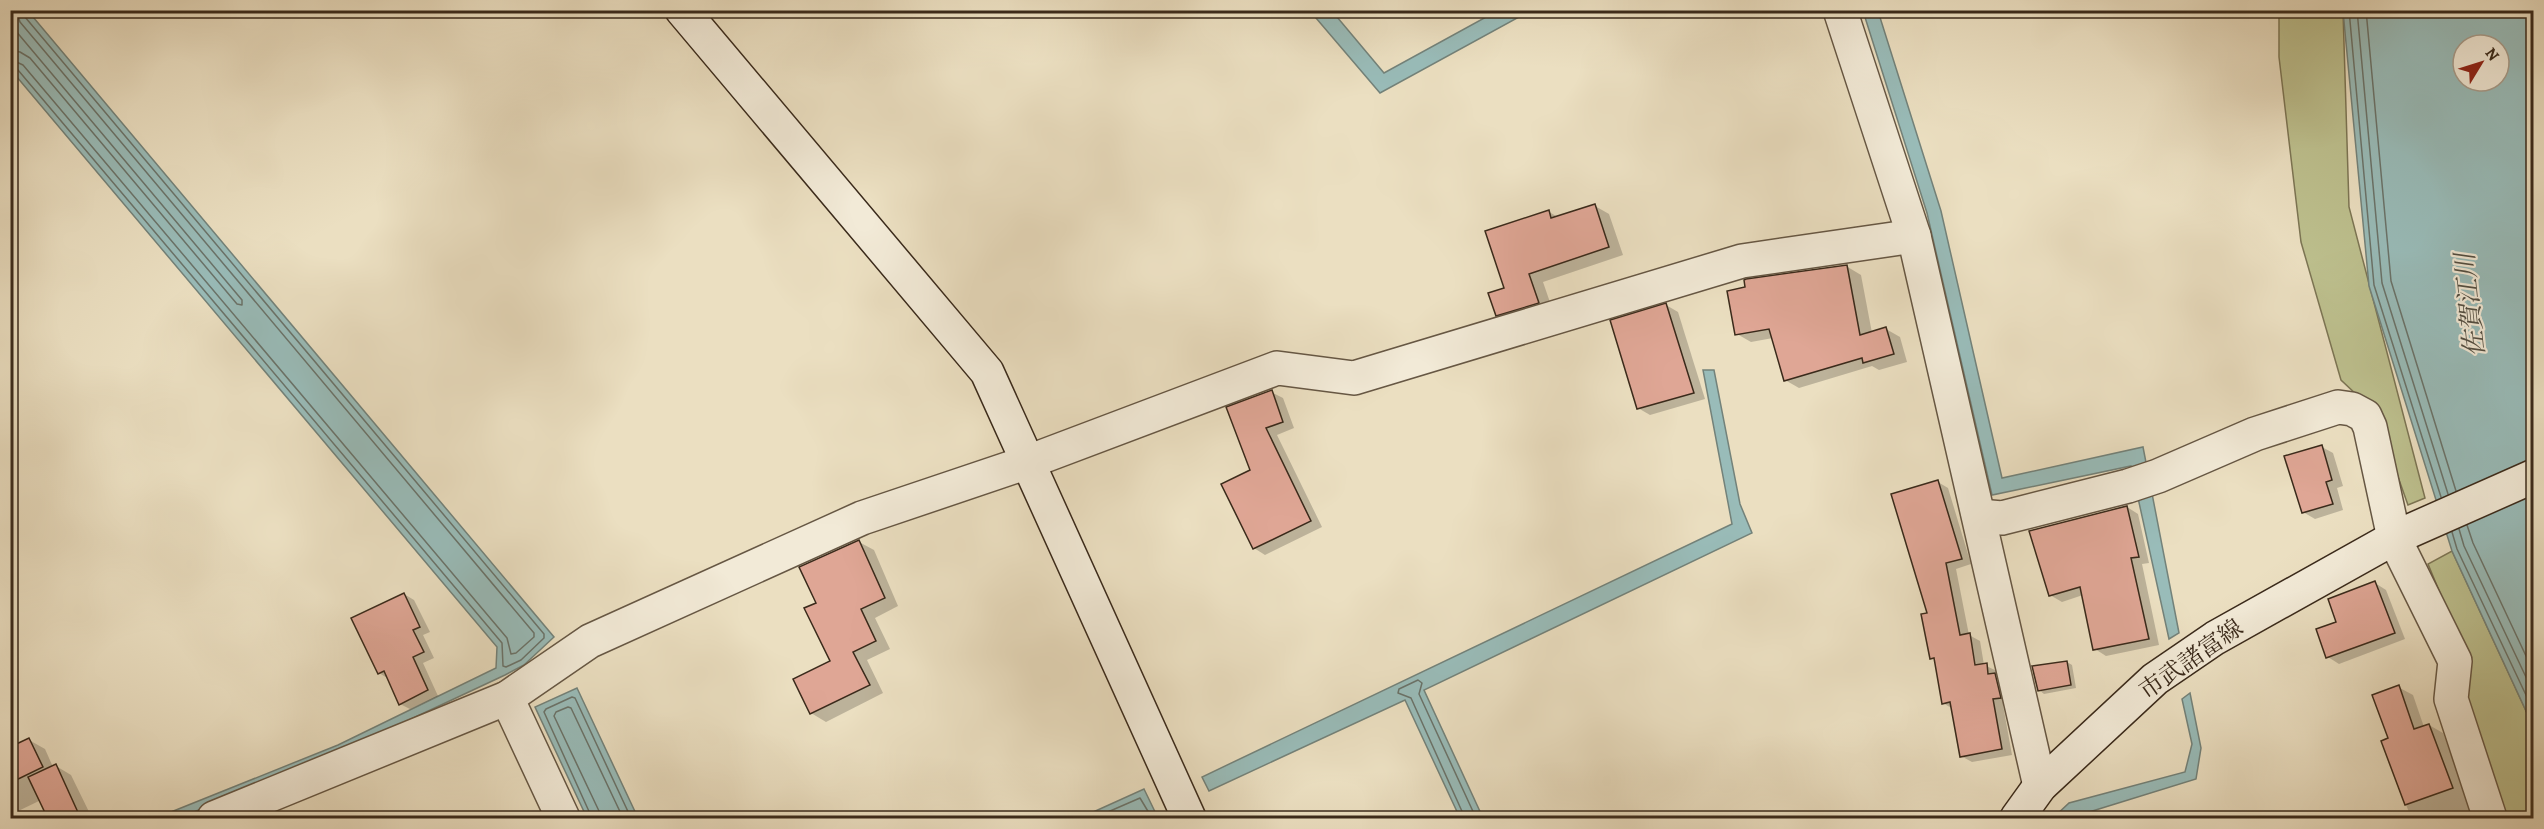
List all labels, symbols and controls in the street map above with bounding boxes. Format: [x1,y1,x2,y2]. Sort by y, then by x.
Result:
north arrow [2451,33,2511,93]
text: N [2480,43,2505,66]
water label: 佐賀江川 [2447,248,2493,359]
street label: 市武諸富線 [2133,611,2249,707]

